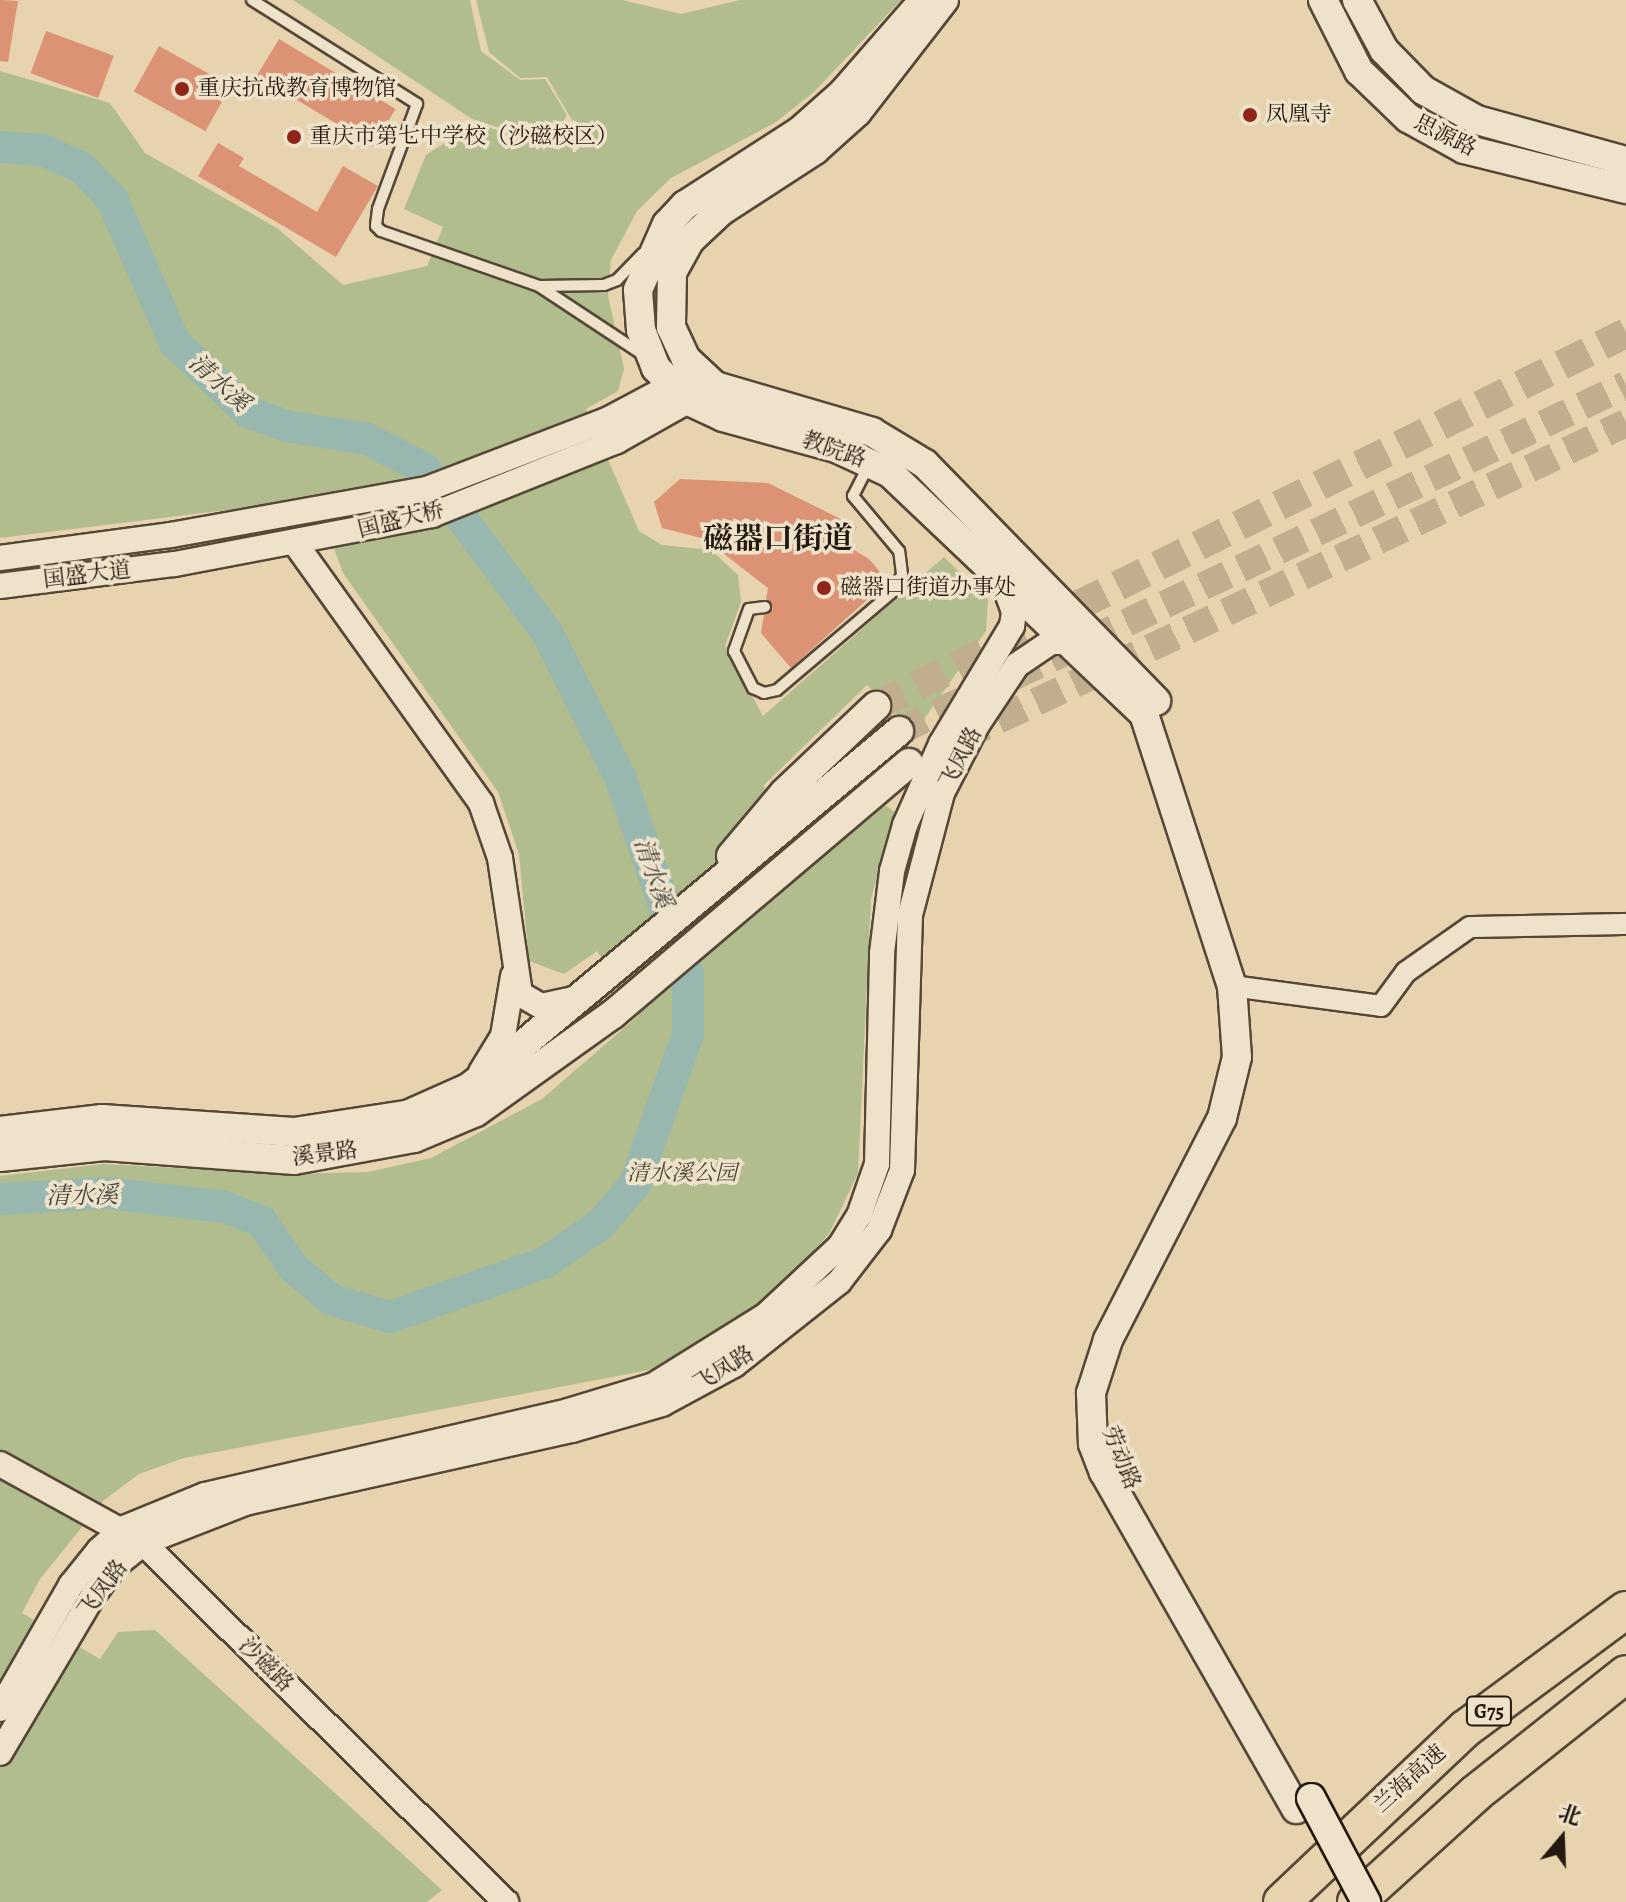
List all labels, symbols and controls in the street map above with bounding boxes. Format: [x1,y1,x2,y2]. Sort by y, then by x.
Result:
place label: 重庆抗战教育博物馆 [198,76,396,102]
marker: 重庆抗战教育博物馆 [173,80,191,98]
place label: 凤凰寺 [1266,102,1332,128]
marker: 凤凰寺 [1241,106,1259,124]
street label: 思源路 [1410,110,1480,162]
place label: 重庆市第七中学校（沙磁校区） [310,124,618,150]
marker: 重庆市第七中学校（沙磁校区） [285,128,303,146]
water label: 清水溪 [183,348,255,418]
street label: 教院路 [799,427,869,473]
street label: 国盛大桥 [355,497,447,543]
district label: 磁器口街道 [703,520,853,556]
street label: 国盛大道 [42,557,132,593]
place label: 磁器口街道办事处 [840,575,1016,601]
marker: 磁器口街道办事处 [815,579,833,597]
street label: 飞凤路 [934,723,988,793]
water label: 清水溪 [628,834,678,912]
street label: 溪景路 [291,1137,359,1171]
park label: 清水溪公园 [627,1161,737,1187]
water label: 清水溪 [46,1181,118,1211]
street label: 飞凤路 [689,1340,759,1398]
street label: 劳动路 [1096,1422,1146,1494]
street label: 飞凤路 [73,1555,133,1623]
street label: 沙磁路 [233,1632,299,1698]
road number: G75 [1465,1695,1513,1727]
street label: 兰海高速 [1368,1740,1452,1818]
north arrow [1522,1798,1602,1878]
text: 北 [1555,1798,1585,1833]

